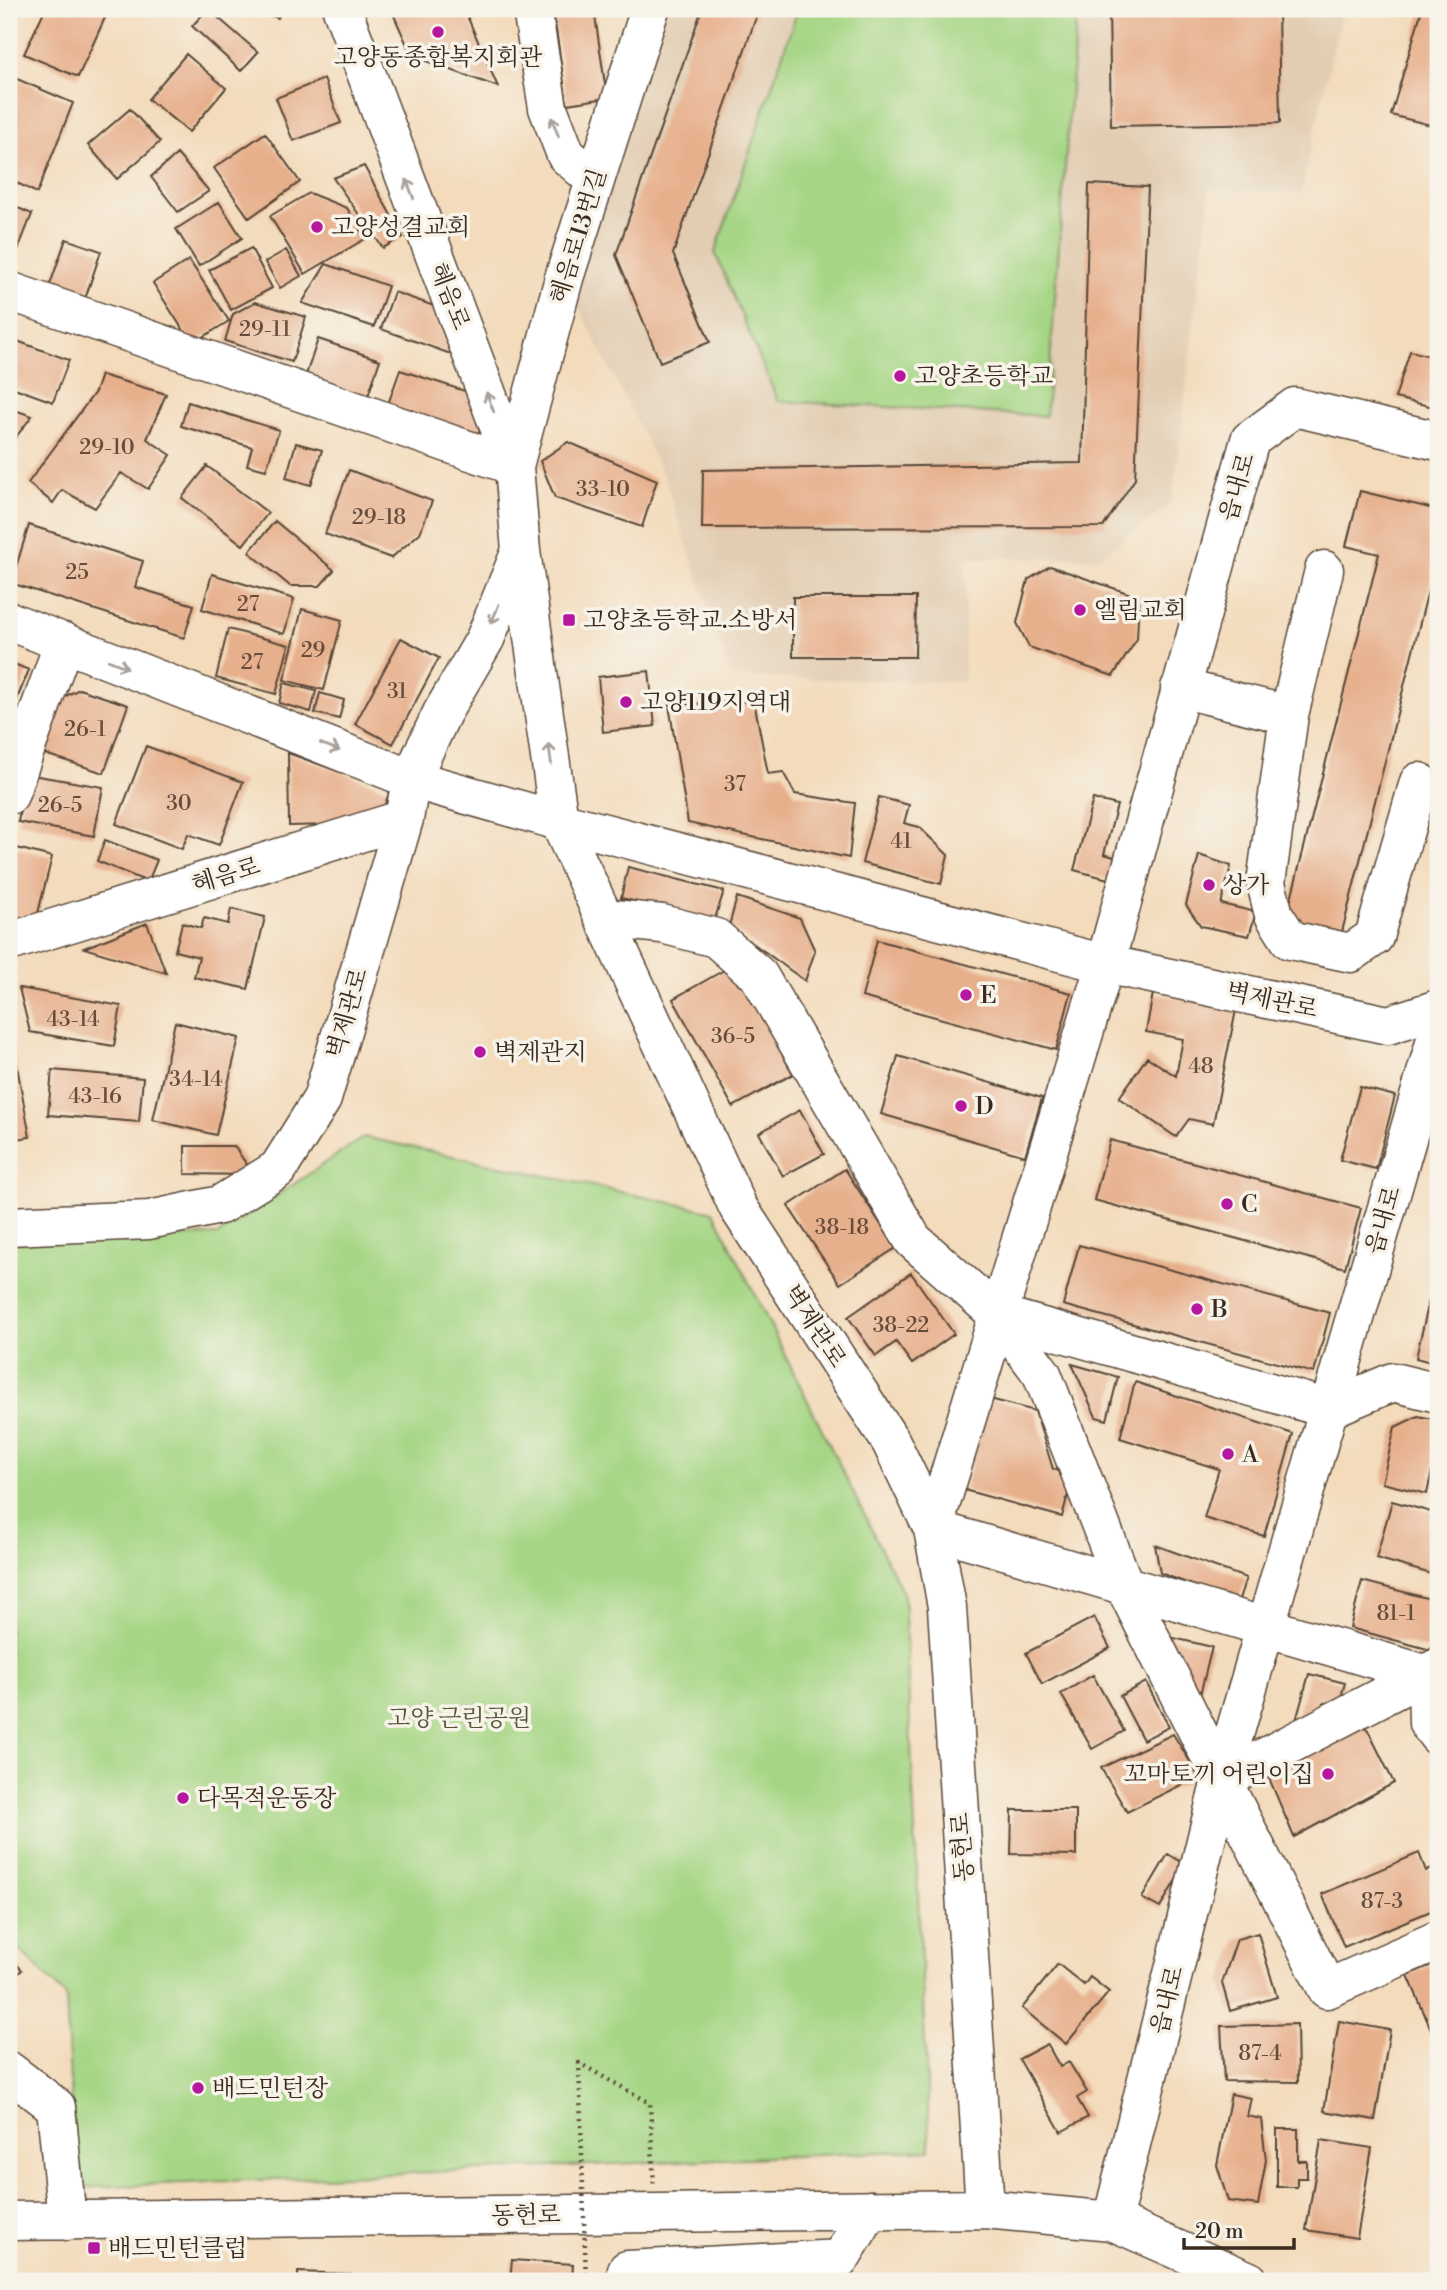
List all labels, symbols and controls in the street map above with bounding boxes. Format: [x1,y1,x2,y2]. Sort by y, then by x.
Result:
marker: 고양동종합복지회관 [430,24,446,40]
place label: 고양동종합복지회관 [334,43,542,73]
one-way arrow [548,117,560,138]
street label: 혜음로13번길 [544,165,614,307]
one-way arrow [402,179,415,201]
place label: 고양성결교회 [331,213,470,243]
marker: 고양성결교회 [309,219,325,235]
street label: 혜음로 [423,259,476,334]
house number: 29-11 [239,317,291,343]
place label: 고양초등학교 [914,362,1053,392]
marker: 고양초등학교 [892,368,908,384]
one-way arrow [482,392,495,414]
house number: 29-10 [79,435,135,461]
street label: 읍내로 [1214,450,1262,525]
house number: 33-10 [576,477,630,503]
house number: 29-18 [352,505,406,531]
house number: 25 [65,560,89,586]
house number: 27 [237,592,260,618]
place label: 엘림교회 [1094,596,1187,626]
marker: 엘림교회 [1072,602,1088,618]
one-way arrow [487,603,500,624]
place label: 고양초등학교.소방서 [583,606,797,636]
marker: 고양초등학교.소방서 [561,612,577,628]
house number: 29 [301,638,325,664]
house number: 27 [241,650,264,676]
one-way arrow [107,658,128,671]
house number: 31 [387,679,407,705]
place label: 고양119지역대 [640,688,791,718]
marker: 고양119지역대 [618,694,634,710]
house number: 26-1 [64,717,106,743]
one-way arrow [318,741,340,754]
one-way arrow [543,743,556,766]
house number: 37 [724,772,746,798]
house number: 30 [166,791,192,817]
house number: 26-5 [38,793,82,819]
house number: 41 [890,829,912,855]
street label: 혜음로 [189,851,264,900]
place label: 상가 [1223,871,1269,901]
marker: 상가 [1201,877,1217,893]
street label: 벽제관로 [321,965,375,1062]
street label: 벽제관로 [1223,977,1320,1025]
place label: E [980,981,997,1011]
marker: E [958,987,974,1003]
house number: 43-14 [46,1007,100,1033]
house number: 36-5 [711,1024,755,1050]
place label: 벽제관지 [494,1038,587,1068]
marker: 벽제관지 [472,1044,488,1060]
house number: 48 [1188,1054,1214,1080]
house number: 34-14 [169,1067,223,1093]
house number: 43-16 [68,1084,122,1110]
place label: D [975,1092,994,1122]
marker: D [953,1098,969,1114]
street label: 읍내로 [1360,1183,1408,1258]
place label: C [1241,1190,1258,1220]
marker: C [1219,1196,1235,1212]
house number: 38-18 [815,1215,869,1241]
street label: 벽제관로 [776,1279,852,1374]
place label: B [1210,1295,1228,1325]
marker: B [1189,1301,1205,1317]
house number: 38-22 [873,1313,929,1339]
place label: A [1241,1440,1259,1470]
marker: A [1220,1446,1236,1462]
house number: 81-1 [1377,1601,1415,1627]
park label: 고양 근린공원 [387,1704,531,1734]
place label: 꼬마토끼 어린이집 [1124,1760,1314,1790]
marker: 꼬마토끼 어린이집 [1320,1766,1336,1782]
place label: 다목적운동장 [197,1784,337,1814]
marker: 다목적운동장 [175,1790,191,1806]
street label: 동헌로 [946,1811,980,1883]
house number: 87-3 [1361,1889,1403,1915]
street label: 읍내로 [1145,1963,1191,2038]
house number: 87-4 [1238,2041,1282,2067]
place label: 배드민턴장 [212,2074,329,2104]
marker: 배드민턴장 [190,2080,206,2096]
street label: 동헌로 [491,2200,561,2232]
scale bar [1184,2206,1295,2250]
text: 20 m [1195,2219,1244,2245]
place label: 배드민턴클럽 [108,2234,247,2264]
marker: 배드민턴클럽 [86,2240,102,2256]

